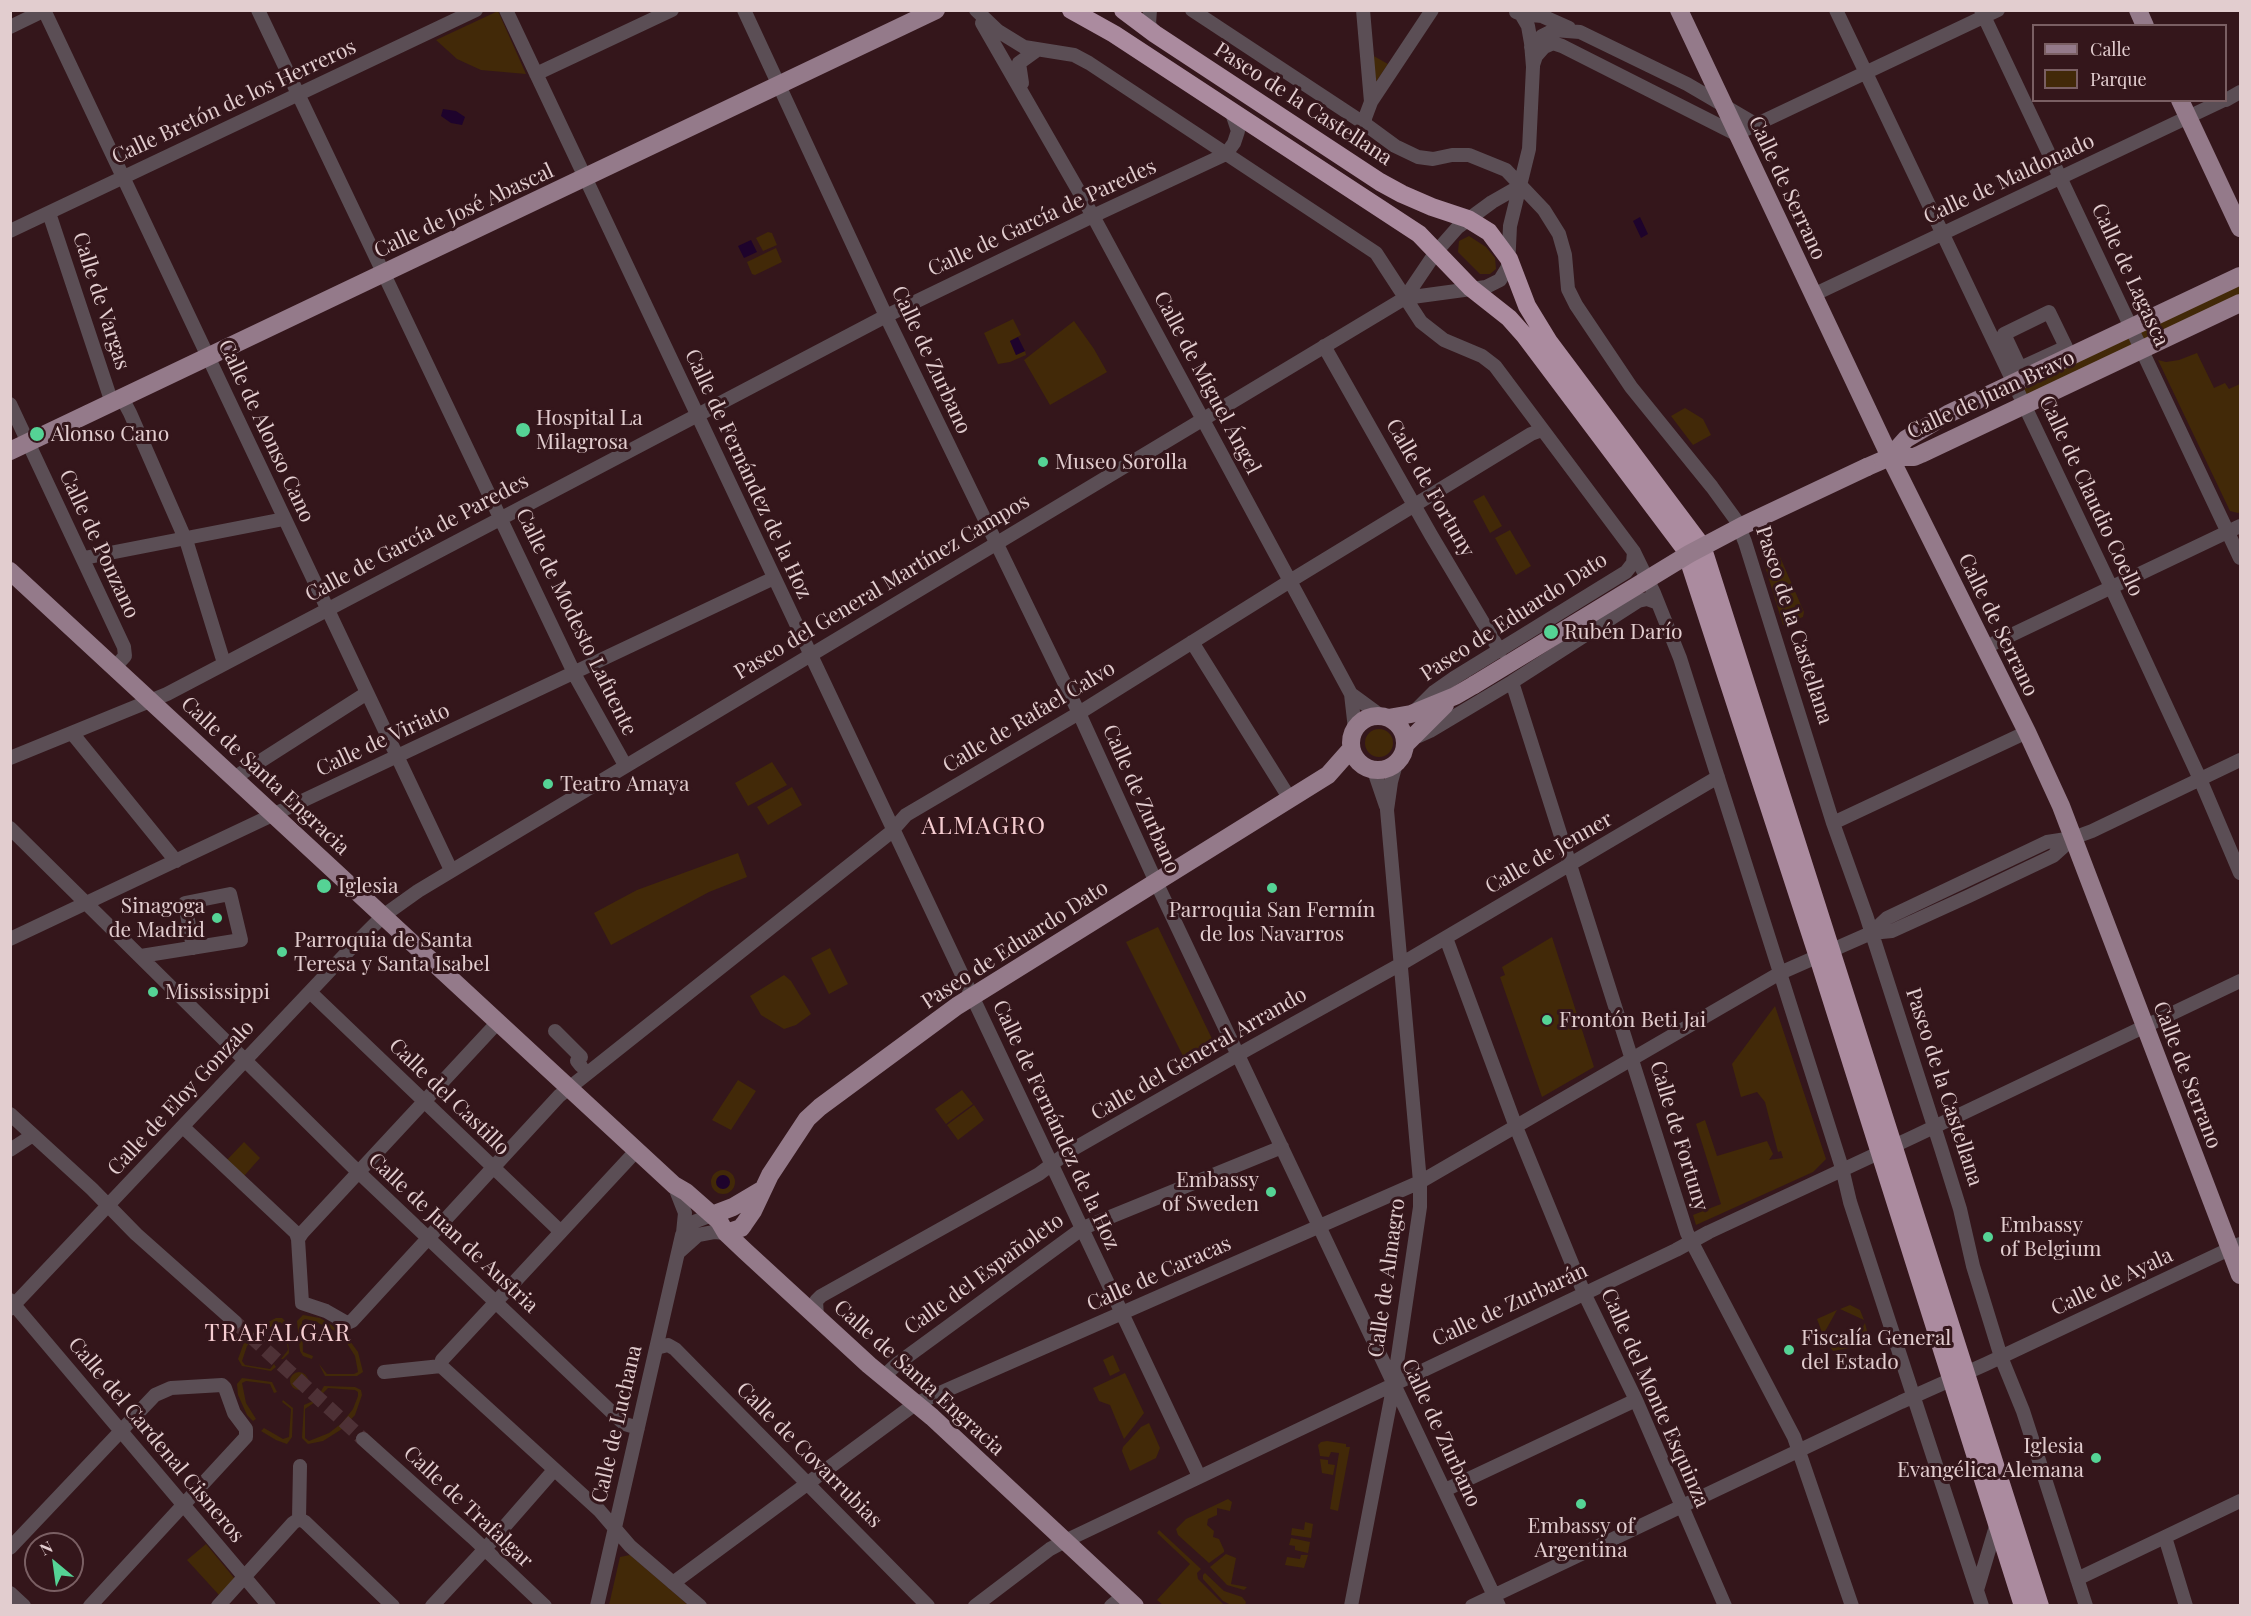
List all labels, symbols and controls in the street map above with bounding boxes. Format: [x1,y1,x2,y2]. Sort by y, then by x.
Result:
legend [2032,24,2227,102]
street label: Calle Bretón de los Herreros [108,34,360,170]
street label: Paseo de la Castellana [1209,37,1397,171]
text: Calle [2090,37,2131,61]
text: Parque [2090,67,2147,91]
street label: Calle de Serrano [1743,112,1831,264]
street label: Calle de Maldonado [1920,128,2098,230]
street label: Calle de García de Paredes [924,154,1160,282]
street label: Calle de José Abascal [370,158,558,264]
street label: Calle de Lagasca [2086,200,2174,350]
street label: Calle de Vargas [67,229,135,373]
street label: Calle de Zurbano [886,282,976,438]
street label: Calle de Miguel Ángel [1148,287,1266,479]
street label: Calle de Alonso Cano [213,336,319,526]
street label: Calle de Fernández de la Hoz [679,345,817,603]
street label: Calle de Juan Bravo [1903,345,2079,445]
street label: Calle de Claudio Coello [2033,392,2149,600]
place label: Hospital La Milagrosa [536,405,643,455]
street label: Calle de Fortuny [1380,414,1480,562]
place label: Alonso Cano [51,421,169,447]
marker: Hospital La Milagrosa [514,421,532,439]
marker: Alonso Cano [28,425,46,443]
place label: Museo Sorolla [1055,449,1188,475]
marker: Museo Sorolla [1036,455,1050,469]
street label: Calle de Ponzano [54,466,144,622]
street label: Calle de García de Paredes [301,468,533,608]
street label: Paseo del General Martínez Campos [730,489,1034,685]
street label: Calle de Modesto Lafuente [510,504,642,740]
street label: Paseo de la Castellana [1750,523,1838,727]
street label: Paseo de Eduardo Dato [1416,547,1612,687]
street label: Calle de Serrano [1953,549,2043,701]
place label: Rubén Darío [1564,619,1683,645]
marker: Rubén Darío [1542,623,1560,641]
street label: Calle de Rafael Calvo [938,656,1120,778]
street label: Calle de Santa Engracia [176,691,354,861]
street label: Calle de Viriato [312,698,454,782]
street label: Calle de Zurbano [1097,721,1185,877]
place label: Teatro Amaya [560,771,689,797]
marker: Teatro Amaya [541,777,555,791]
street label: Calle de Jenner [1481,806,1617,900]
district label: ALMAGRO [921,813,1047,841]
place label: Iglesia [338,873,398,899]
street label: Paseo de Eduardo Dato [917,875,1113,1015]
marker: Iglesia [315,877,333,895]
marker: Parroquia San Fermín de los Navarros [1265,881,1279,895]
place label: Sinagoga de Madrid [108,893,205,943]
place label: Parroquia San Fermín de los Navarros [1169,897,1375,947]
marker: Sinagoga de Madrid [210,911,224,925]
place label: Parroquia de Santa Teresa y Santa Isabel [294,927,490,977]
marker: Parroquia de Santa Teresa y Santa Isabel [275,945,289,959]
place label: Mississippi [165,979,270,1005]
street label: Calle del General Arrando [1087,982,1311,1126]
marker: Mississippi [146,985,160,999]
street label: Paseo de la Castellana [1900,985,1988,1189]
street label: Calle de Fernández de la Hoz [987,996,1125,1254]
street label: Calle de Serrano [2147,998,2227,1152]
place label: Frontón Beti Jai [1559,1007,1706,1033]
marker: Frontón Beti Jai [1540,1013,1554,1027]
street label: Calle de Eloy Gonzalo [103,1015,259,1181]
street label: Calle del Castillo [383,1033,515,1161]
street label: Calle de Fortuny [1644,1058,1714,1214]
street label: Calle de Juan de Austria [363,1148,543,1318]
place label: Embassy of Sweden [1162,1167,1259,1217]
marker: Embassy of Sweden [1264,1185,1278,1199]
street label: Calle de Almagro [1363,1197,1411,1359]
street label: Calle del Españoleto [899,1208,1069,1340]
place label: Embassy of Belgium [2000,1212,2102,1262]
marker: Embassy of Belgium [1981,1230,1995,1244]
street label: Calle de Caracas [1083,1231,1235,1317]
street label: Calle de Ayala [2047,1243,2177,1321]
street label: Calle de Zurbarán [1428,1258,1592,1352]
street label: Calle del Monte Esquinza [1595,1285,1715,1511]
street label: Calle de Santa Engracia [828,1295,1010,1461]
district label: TRAFALGAR [205,1320,351,1348]
place label: Fiscalía General del Estado [1801,1325,1951,1375]
street label: Calle del Cardenal Cisneros [63,1332,249,1548]
street label: Calle de Luchana [587,1343,647,1505]
marker: Fiscalía General del Estado [1782,1343,1796,1357]
street label: Calle de Zurbano [1396,1355,1486,1511]
street label: Calle de Covarrubias [731,1377,887,1533]
place label: Iglesia Evangélica Alemana [1897,1433,2084,1483]
street label: Calle de Trafalgar [398,1441,538,1573]
marker: Iglesia Evangélica Alemana [2089,1451,2103,1465]
marker: Embassy of Argentina [1574,1497,1588,1511]
place label: Embassy of Argentina [1528,1513,1634,1563]
north arrow [24,1532,84,1592]
text: N [36,1536,56,1560]

